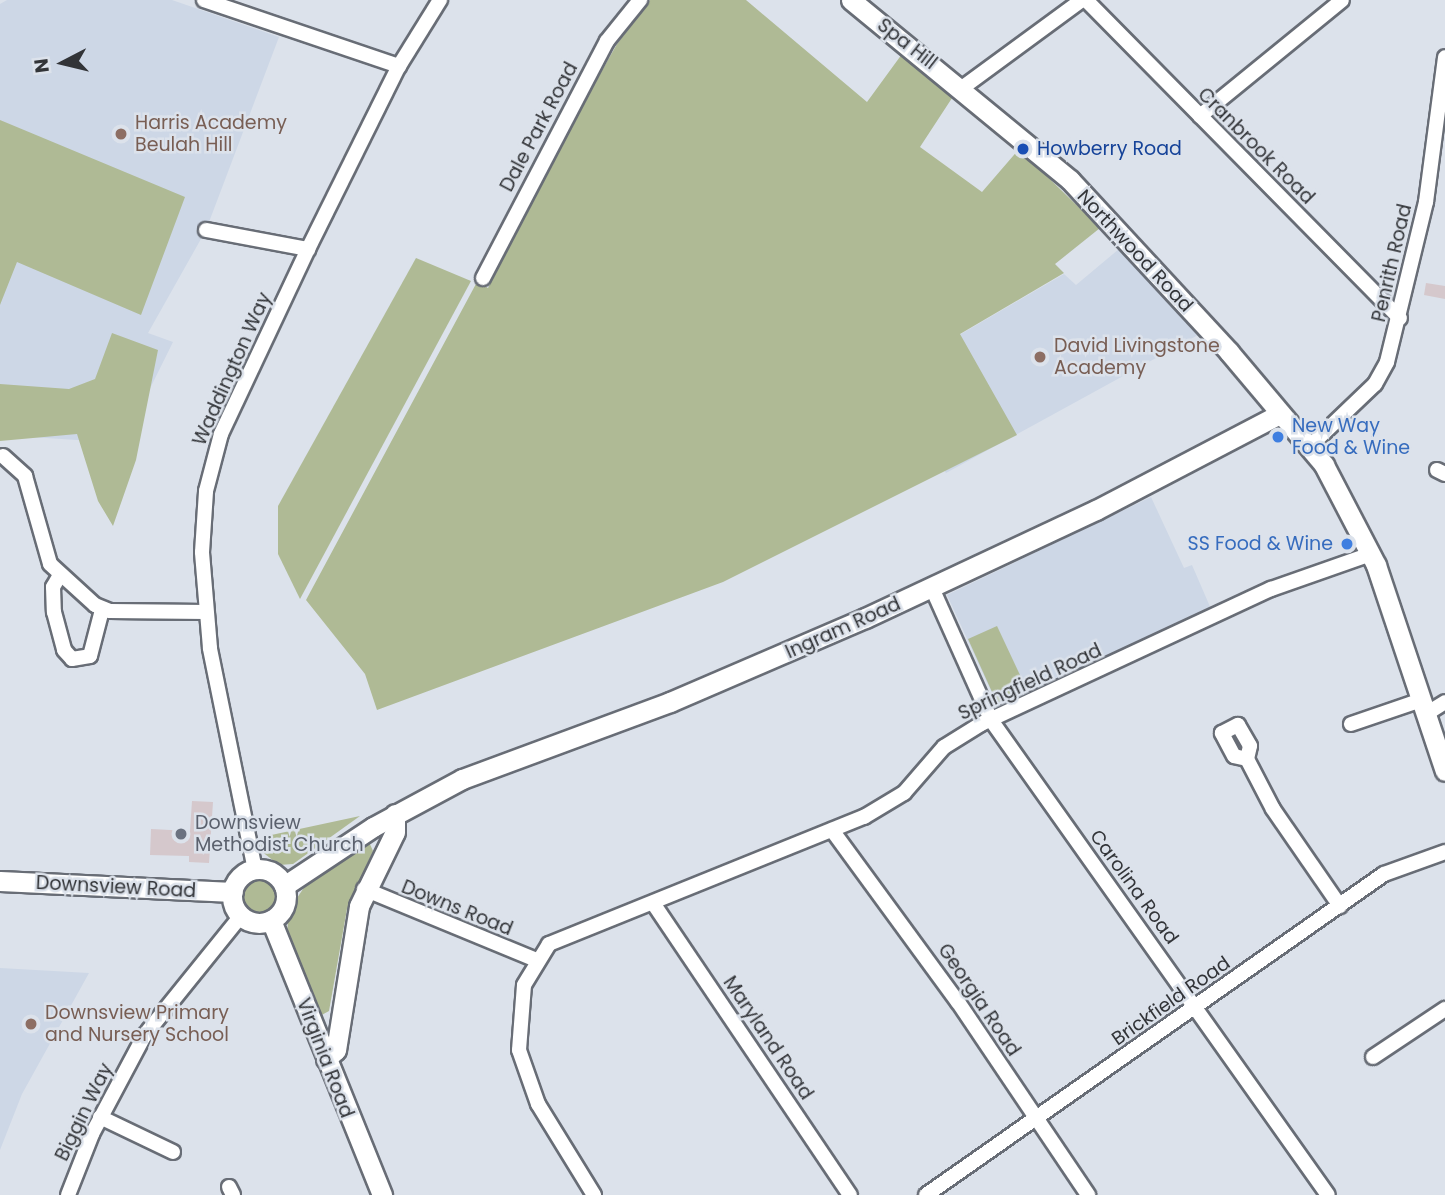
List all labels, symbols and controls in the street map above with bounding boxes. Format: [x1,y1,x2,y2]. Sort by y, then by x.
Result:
street label: Spa Hill [873,14,941,74]
north arrow [28,28,98,98]
text: N [27,57,56,74]
street label: Dale Park Road [495,59,583,195]
street label: Cranbrook Road [1193,83,1319,209]
place label: Harris Academy Beulah Hill [135,112,287,156]
marker: Harris Academy Beulah Hill [113,126,129,142]
place label: Howberry Road [1037,138,1182,160]
marker: Howberry Road [1015,141,1031,157]
street label: Northwood Road [1072,185,1198,317]
street label: Penrith Road [1367,202,1417,324]
street label: Waddington Way [188,289,276,449]
place label: David Livingstone Academy [1054,335,1220,379]
marker: David Livingstone Academy [1032,349,1048,365]
place label: New Way Food & Wine [1292,415,1410,459]
marker: New Way Food & Wine [1270,429,1286,445]
place label: SS Food & Wine [1188,533,1333,555]
marker: SS Food & Wine [1339,536,1355,552]
street label: Ingram Road [782,592,904,664]
street label: Springfield Road [955,639,1105,725]
place label: Downsview Methodist Church [195,812,364,856]
street label: Carolina Road [1085,825,1183,949]
marker: Downsview Methodist Church [173,826,189,842]
street label: Downsview Road [35,871,197,903]
street label: Downs Road [398,875,516,941]
street label: Georgia Road [933,939,1025,1061]
street label: Brickfield Road [1107,952,1235,1050]
street label: Maryland Road [718,972,818,1104]
street label: Virginia Road [292,995,358,1121]
place label: Downsview Primary and Nursery School [45,1002,229,1046]
marker: Downsview Primary and Nursery School [23,1016,39,1032]
street label: Biggin Way [51,1059,117,1165]

